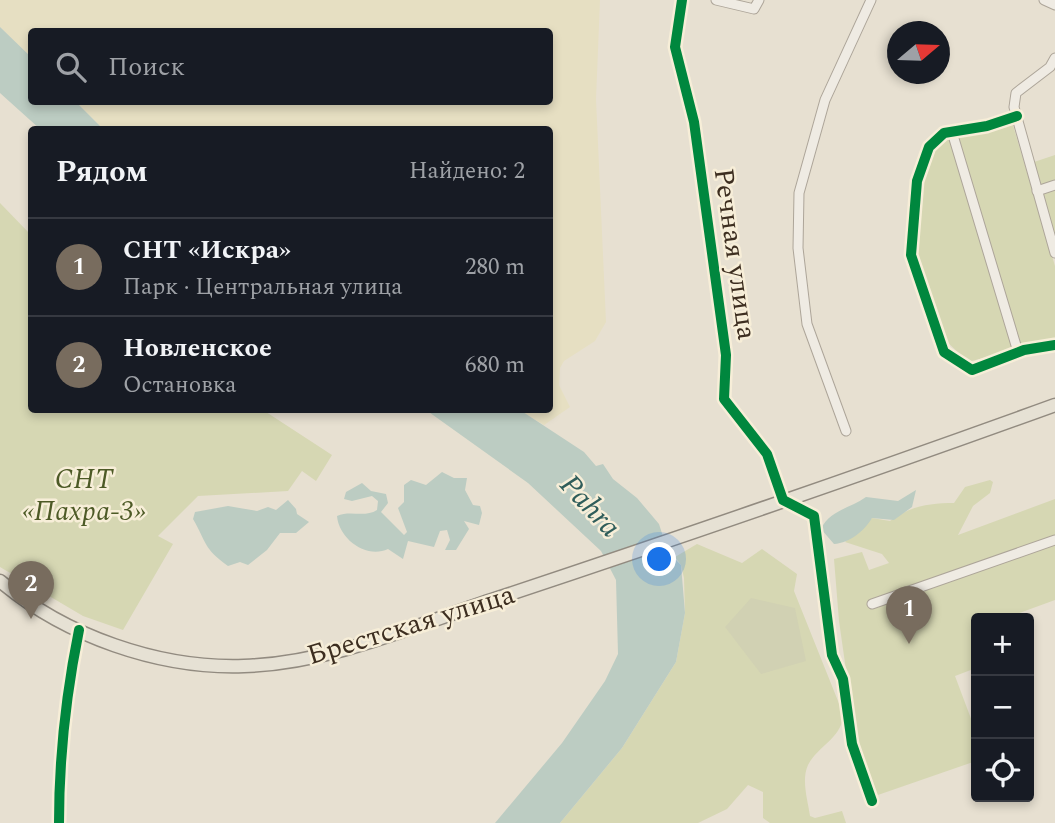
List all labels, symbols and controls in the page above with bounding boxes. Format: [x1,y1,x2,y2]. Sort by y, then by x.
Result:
north arrow [887,21,950,84]
search box [28,28,553,105]
text: Поиск [108,47,185,87]
icon: search [52,48,90,86]
text: Рядом [56,149,148,195]
text: Найдено: 2 [409,154,525,189]
street label: Речная улица [702,165,768,343]
text: СНТ «Искра» [123,230,291,270]
text: 1 [73,250,85,285]
text: 280 m [465,250,525,285]
text: Парк · Центральная улица [123,270,403,305]
text: Новленское [123,328,272,368]
text: 2 [73,348,85,383]
text: 680 m [465,348,525,383]
text: Остановка [123,368,236,403]
park label: СНТ «Пахра-3» [22,458,146,533]
water label: Pahra [548,464,632,548]
your location [642,542,676,576]
pin: 2 [8,561,54,619]
street label: Брестская улица [302,573,520,677]
pin: 1 [886,586,932,644]
map controls [971,613,1034,802]
button: + [971,613,1034,676]
button: − [971,676,1034,739]
button: locate [971,739,1034,802]

